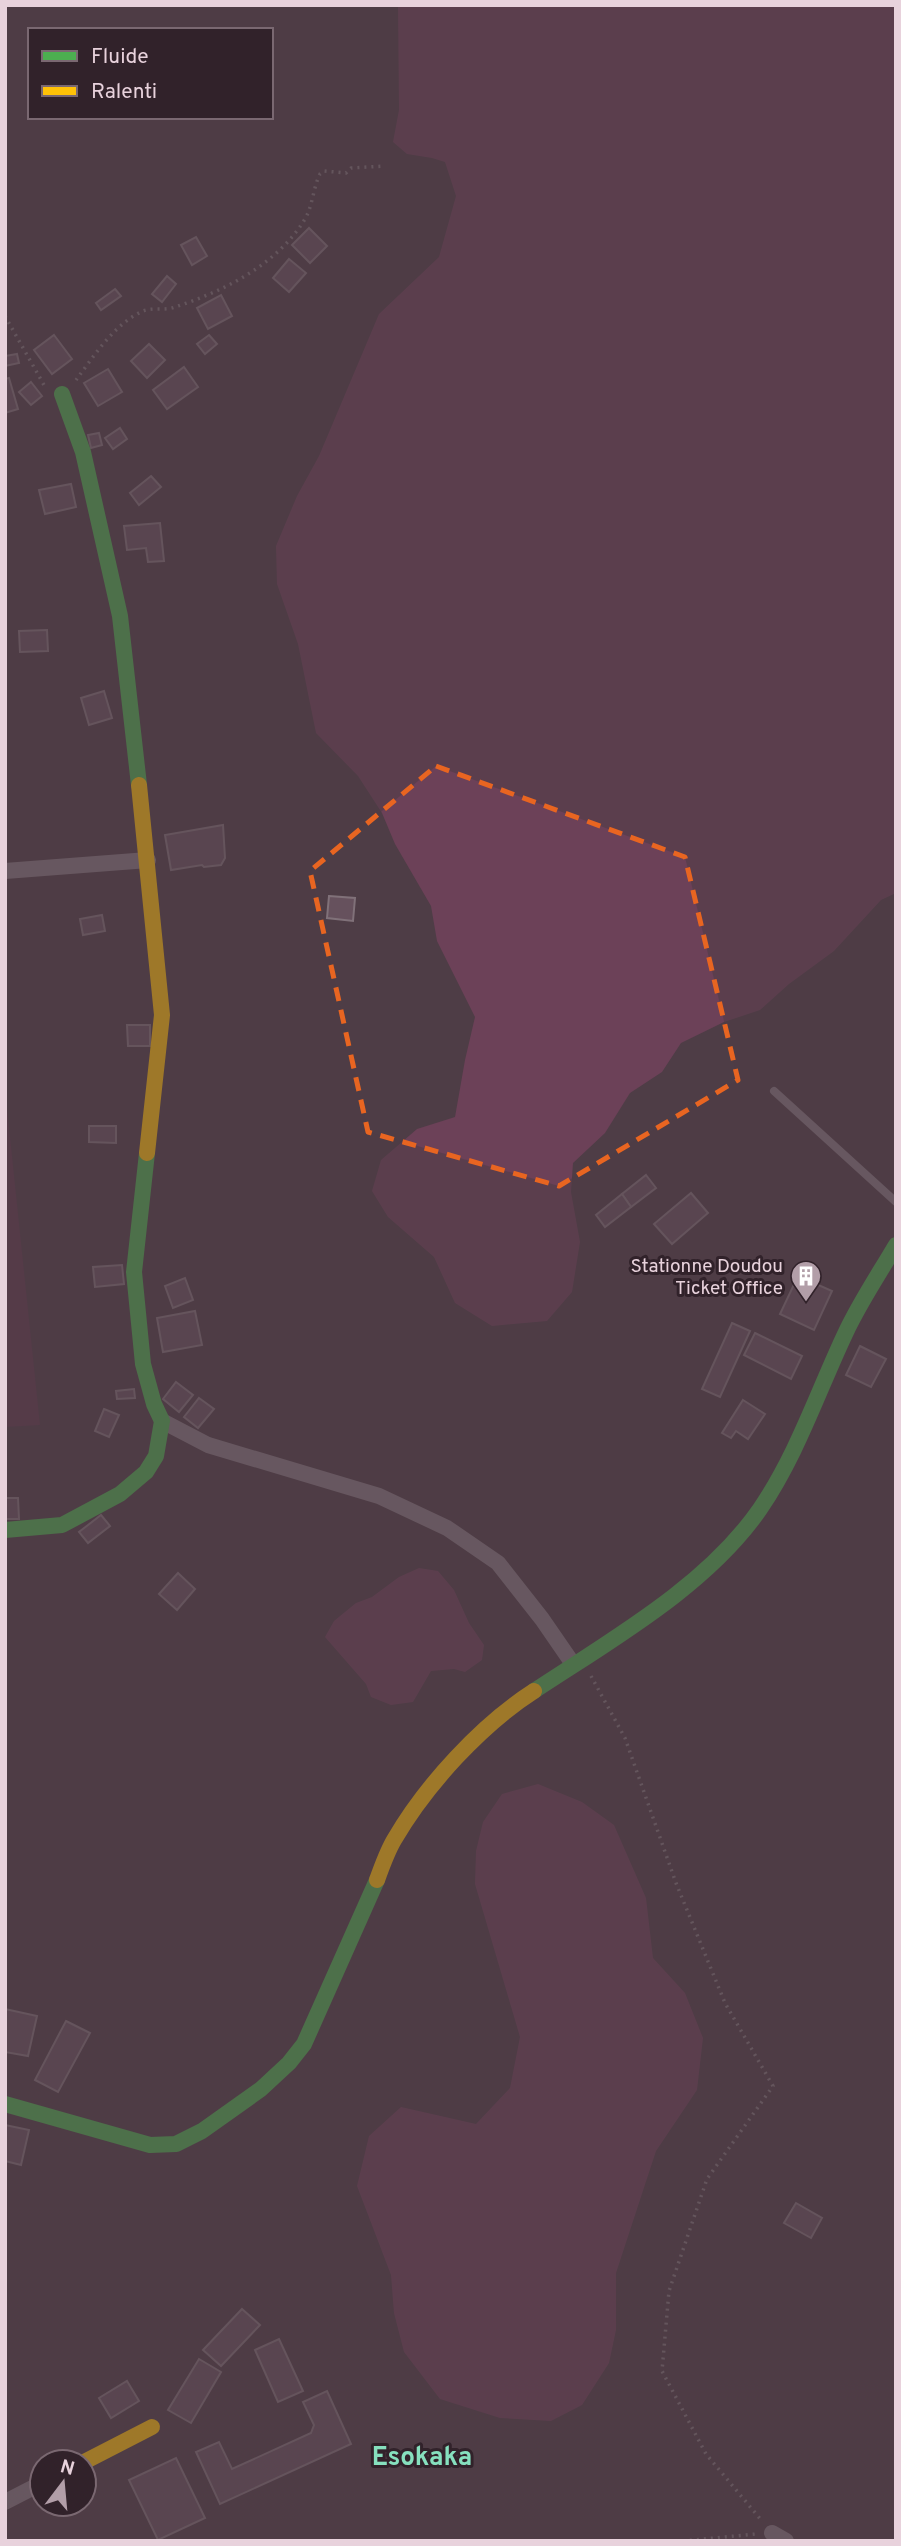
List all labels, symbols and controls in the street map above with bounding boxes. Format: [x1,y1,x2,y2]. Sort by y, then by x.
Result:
legend [28,28,273,119]
text: Fluide [91,44,149,71]
text: Ralenti [91,79,157,106]
place label: Stationne Doudou Ticket Office [630,1255,783,1301]
building icon: Stationne Doudou Ticket Office [789,1259,823,1303]
district label: Esokaka [372,2442,472,2475]
north arrow [28,2448,98,2518]
text: N [57,2455,77,2482]

